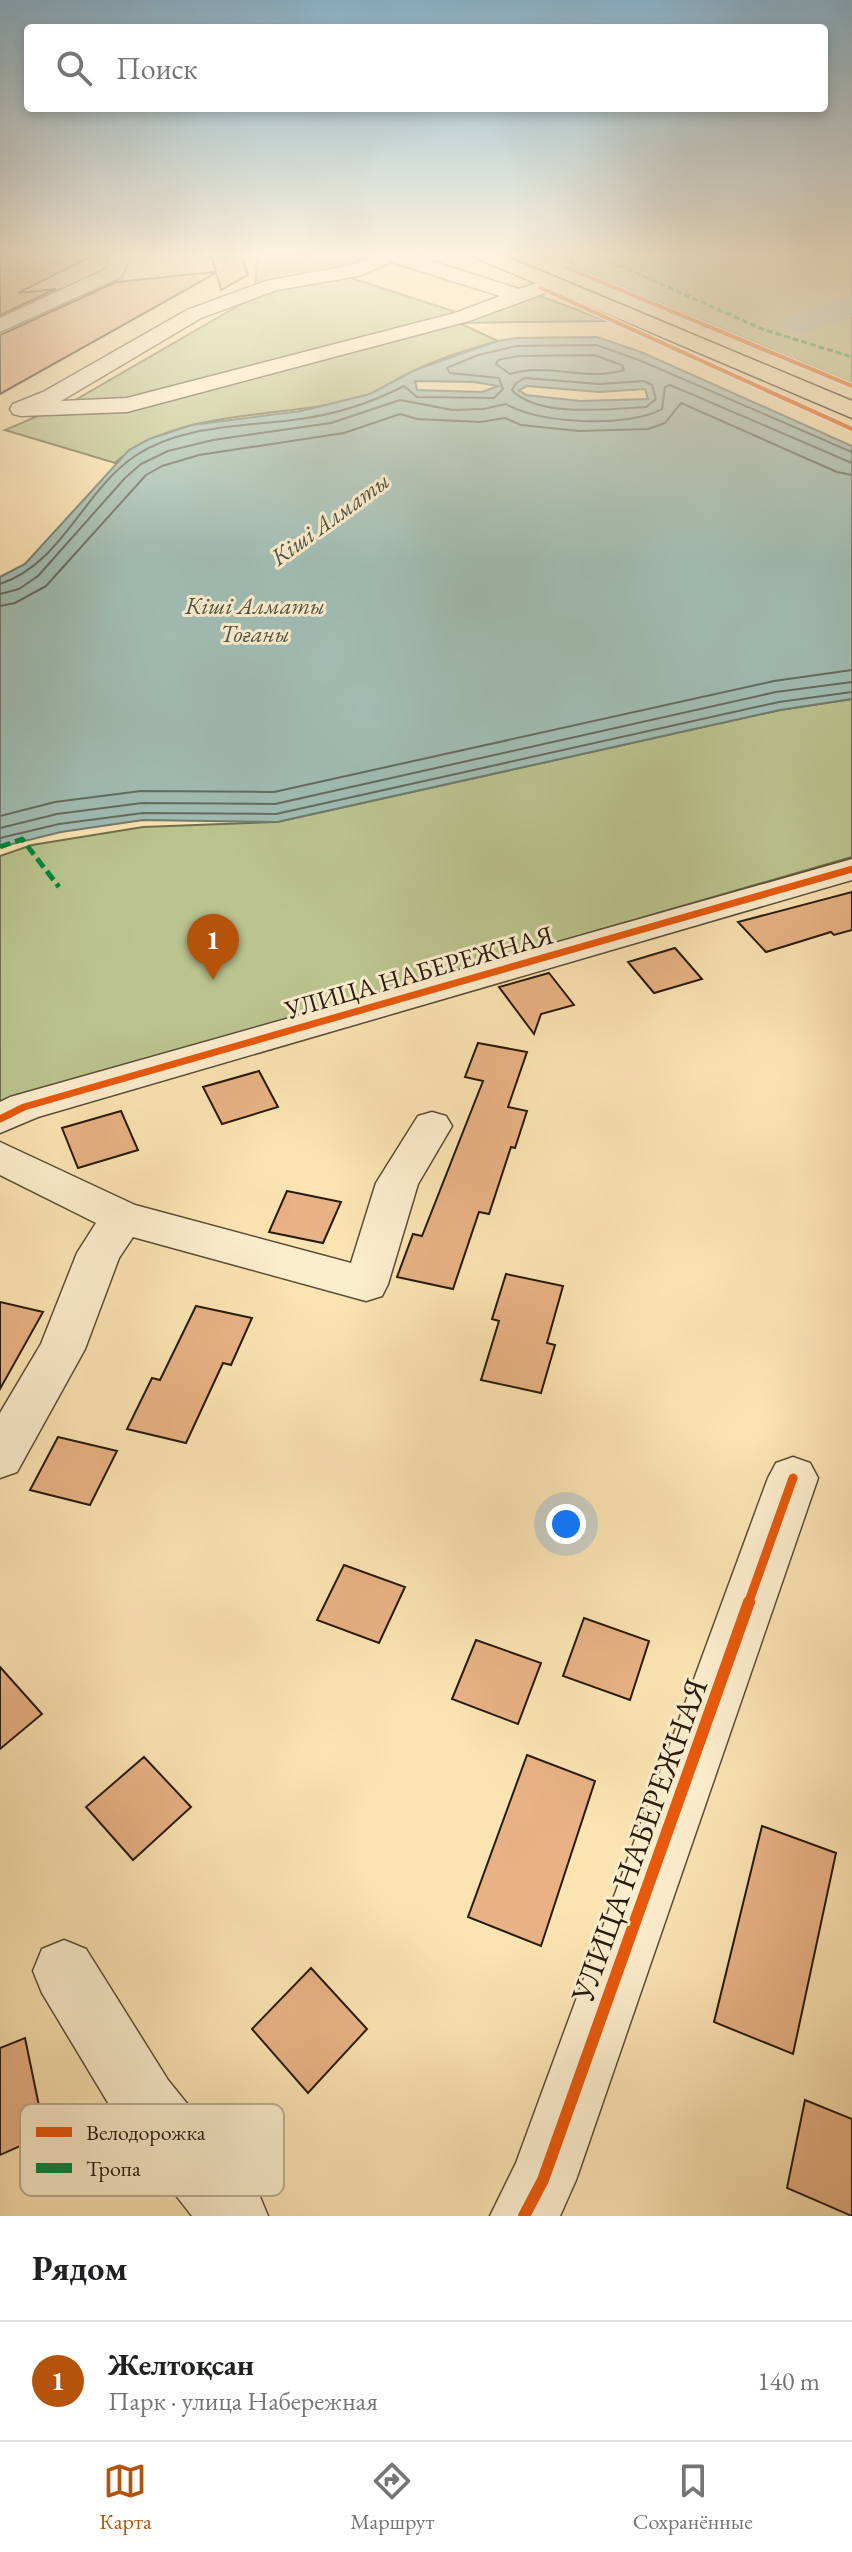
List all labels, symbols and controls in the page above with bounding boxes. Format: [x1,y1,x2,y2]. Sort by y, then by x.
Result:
search box [24,24,828,112]
icon: search [52,46,96,90]
text: Поиск [116,49,198,88]
water label: Кіші Алматы [263,465,395,573]
water label: Кіші Алматы Тоғаны [184,590,325,649]
pin: 1 [187,914,239,980]
street label: УЛИЦА НАБЕРЕЖНАЯ [280,917,557,1027]
your location [546,1504,586,1544]
street label: УЛИЦА НАБЕРЕЖНАЯ [561,1672,717,2009]
legend [20,2104,284,2196]
text: Велодорожка [86,2118,206,2147]
text: Тропа [86,2154,141,2183]
text: Рядом [32,2246,127,2290]
text: Желтоқсан [108,2345,254,2384]
text: 1 [51,2364,65,2398]
text: 140 m [757,2364,820,2398]
text: Парк · улица Набережная [108,2384,378,2418]
tab: Карта [99,2459,152,2536]
tab: Маршрут [350,2459,434,2536]
tab: Сохранённые [633,2459,753,2536]

